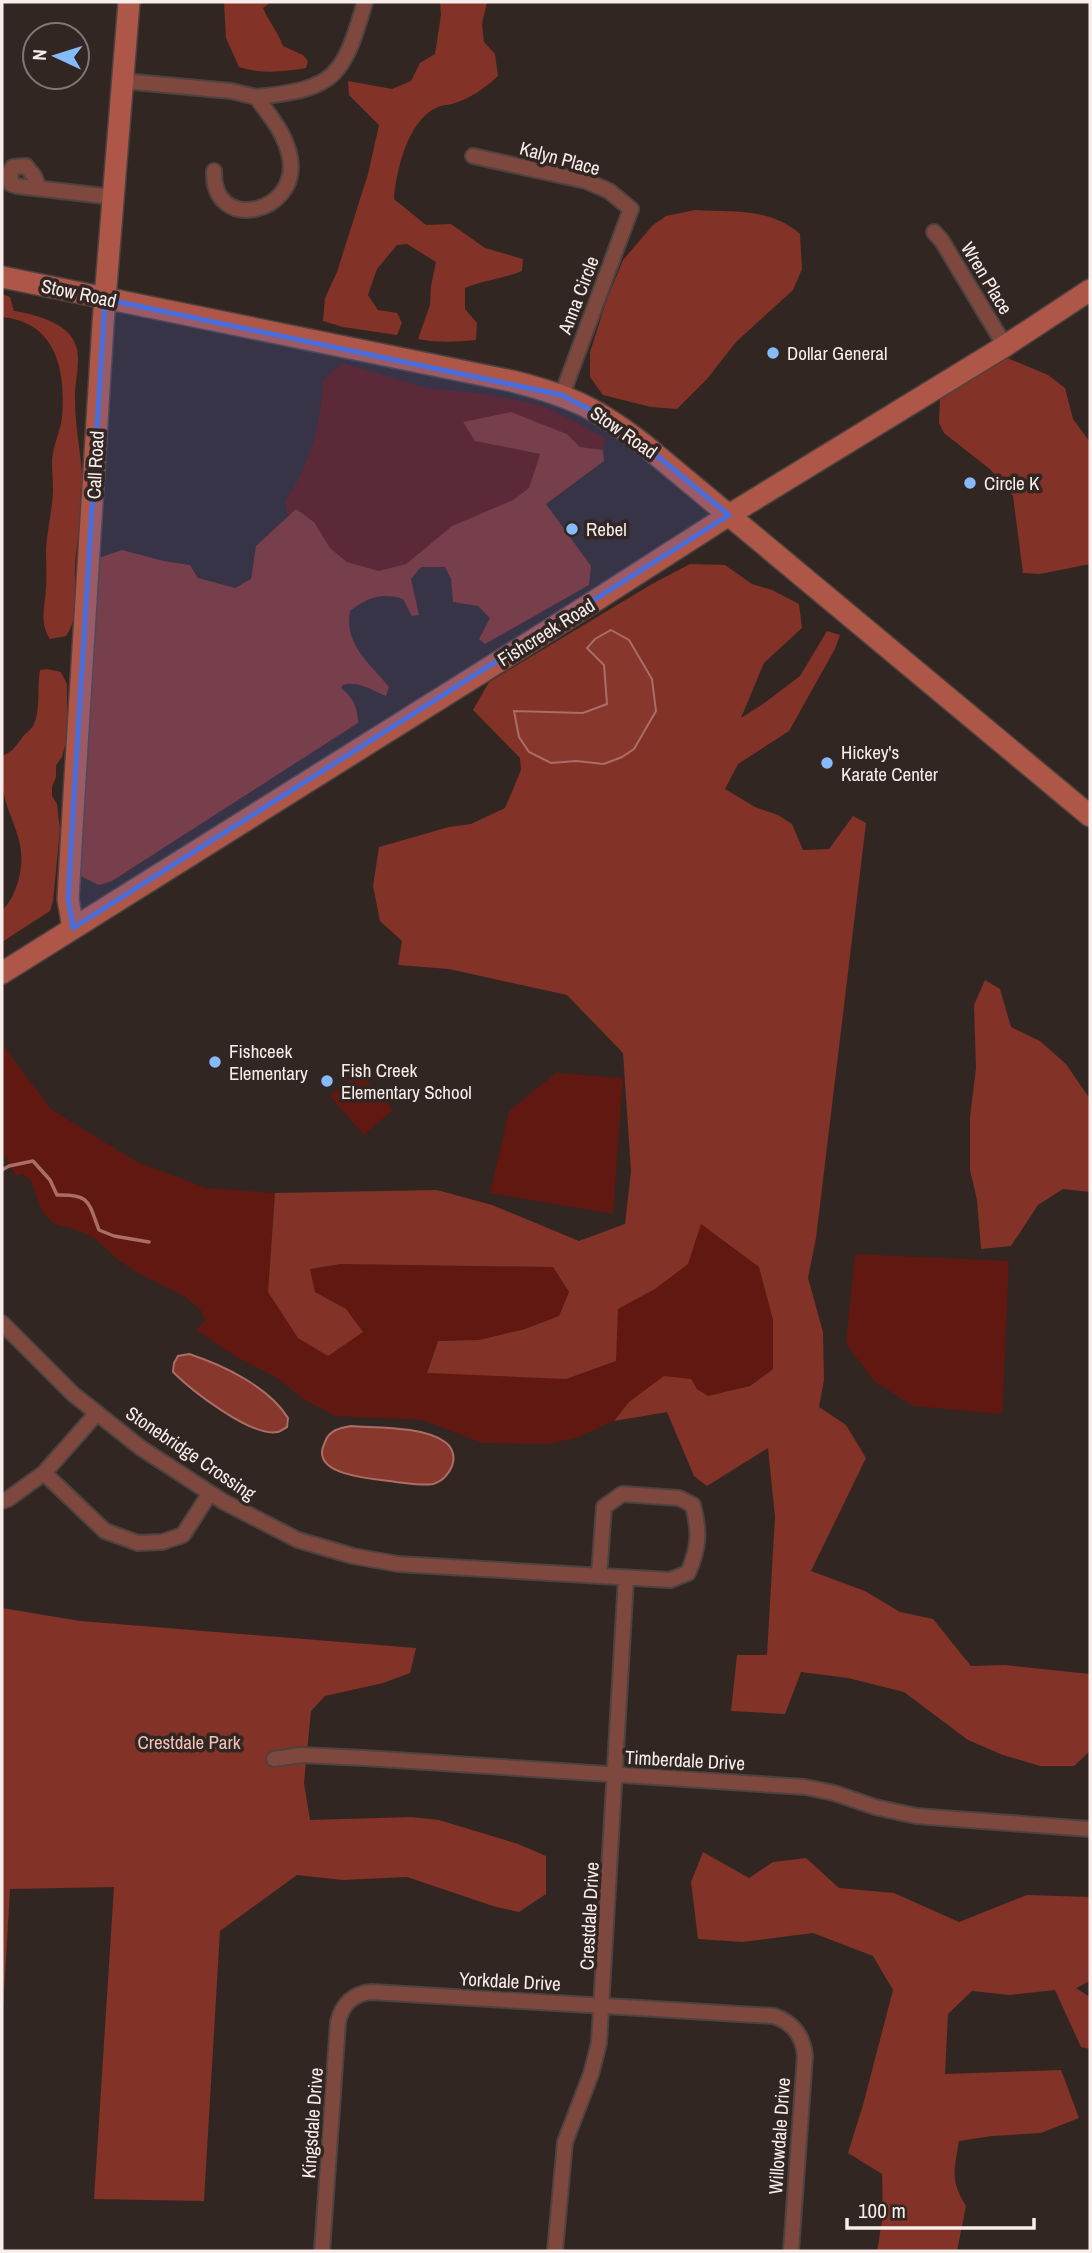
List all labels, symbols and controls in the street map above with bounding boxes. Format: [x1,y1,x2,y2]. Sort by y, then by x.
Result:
north arrow [21,21,91,91]
text: N [26,48,52,61]
street label: Kalyn Place [517,135,603,181]
street label: Wren Place [955,237,1019,319]
street label: Anna Circle [551,252,605,339]
street label: Stow Road [39,272,119,314]
place label: Dollar General [787,340,887,366]
marker: Dollar General [765,345,781,361]
street label: Stow Road [585,399,663,465]
street label: Call Road [80,430,110,500]
place label: Circle K [984,470,1040,496]
marker: Circle K [962,475,978,491]
place label: Rebel [586,516,627,542]
marker: Rebel [564,521,580,537]
street label: Fishcreek Road [492,592,600,672]
place label: Hickey's Karate Center [841,739,939,787]
marker: Hickey's Karate Center [819,755,835,771]
place label: Fishceek Elementary [229,1038,308,1086]
marker: Fishceek Elementary [207,1054,223,1070]
place label: Fish Creek Elementary School [341,1057,472,1105]
marker: Fish Creek Elementary School [319,1073,335,1089]
street label: Stonebridge Crossing [121,1400,261,1506]
park label: Crestdale Park [137,1729,241,1755]
street label: Timberdale Drive [624,1744,746,1776]
street label: Crestdale Drive [573,1861,605,1971]
street label: Yorkdale Drive [458,1965,562,1997]
street label: Kingsdale Drive [295,2067,329,2179]
street label: Willowdale Drive [762,2077,796,2195]
scale bar [847,2186,1034,2230]
text: 100 m [858,2196,906,2225]

